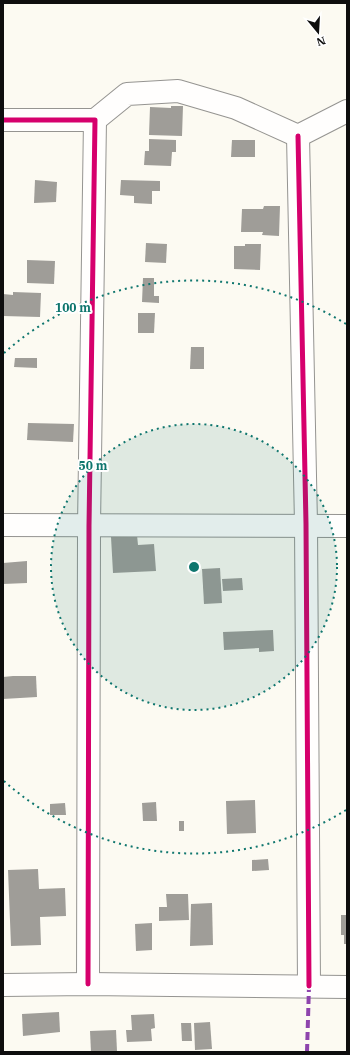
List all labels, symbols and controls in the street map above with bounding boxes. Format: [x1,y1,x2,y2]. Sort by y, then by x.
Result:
north arrow [298,12,338,52]
text: N [315,34,327,50]
text: 100 m [55,300,91,315]
text: 50 m [79,458,108,473]
centre of rings [187,560,201,574]

